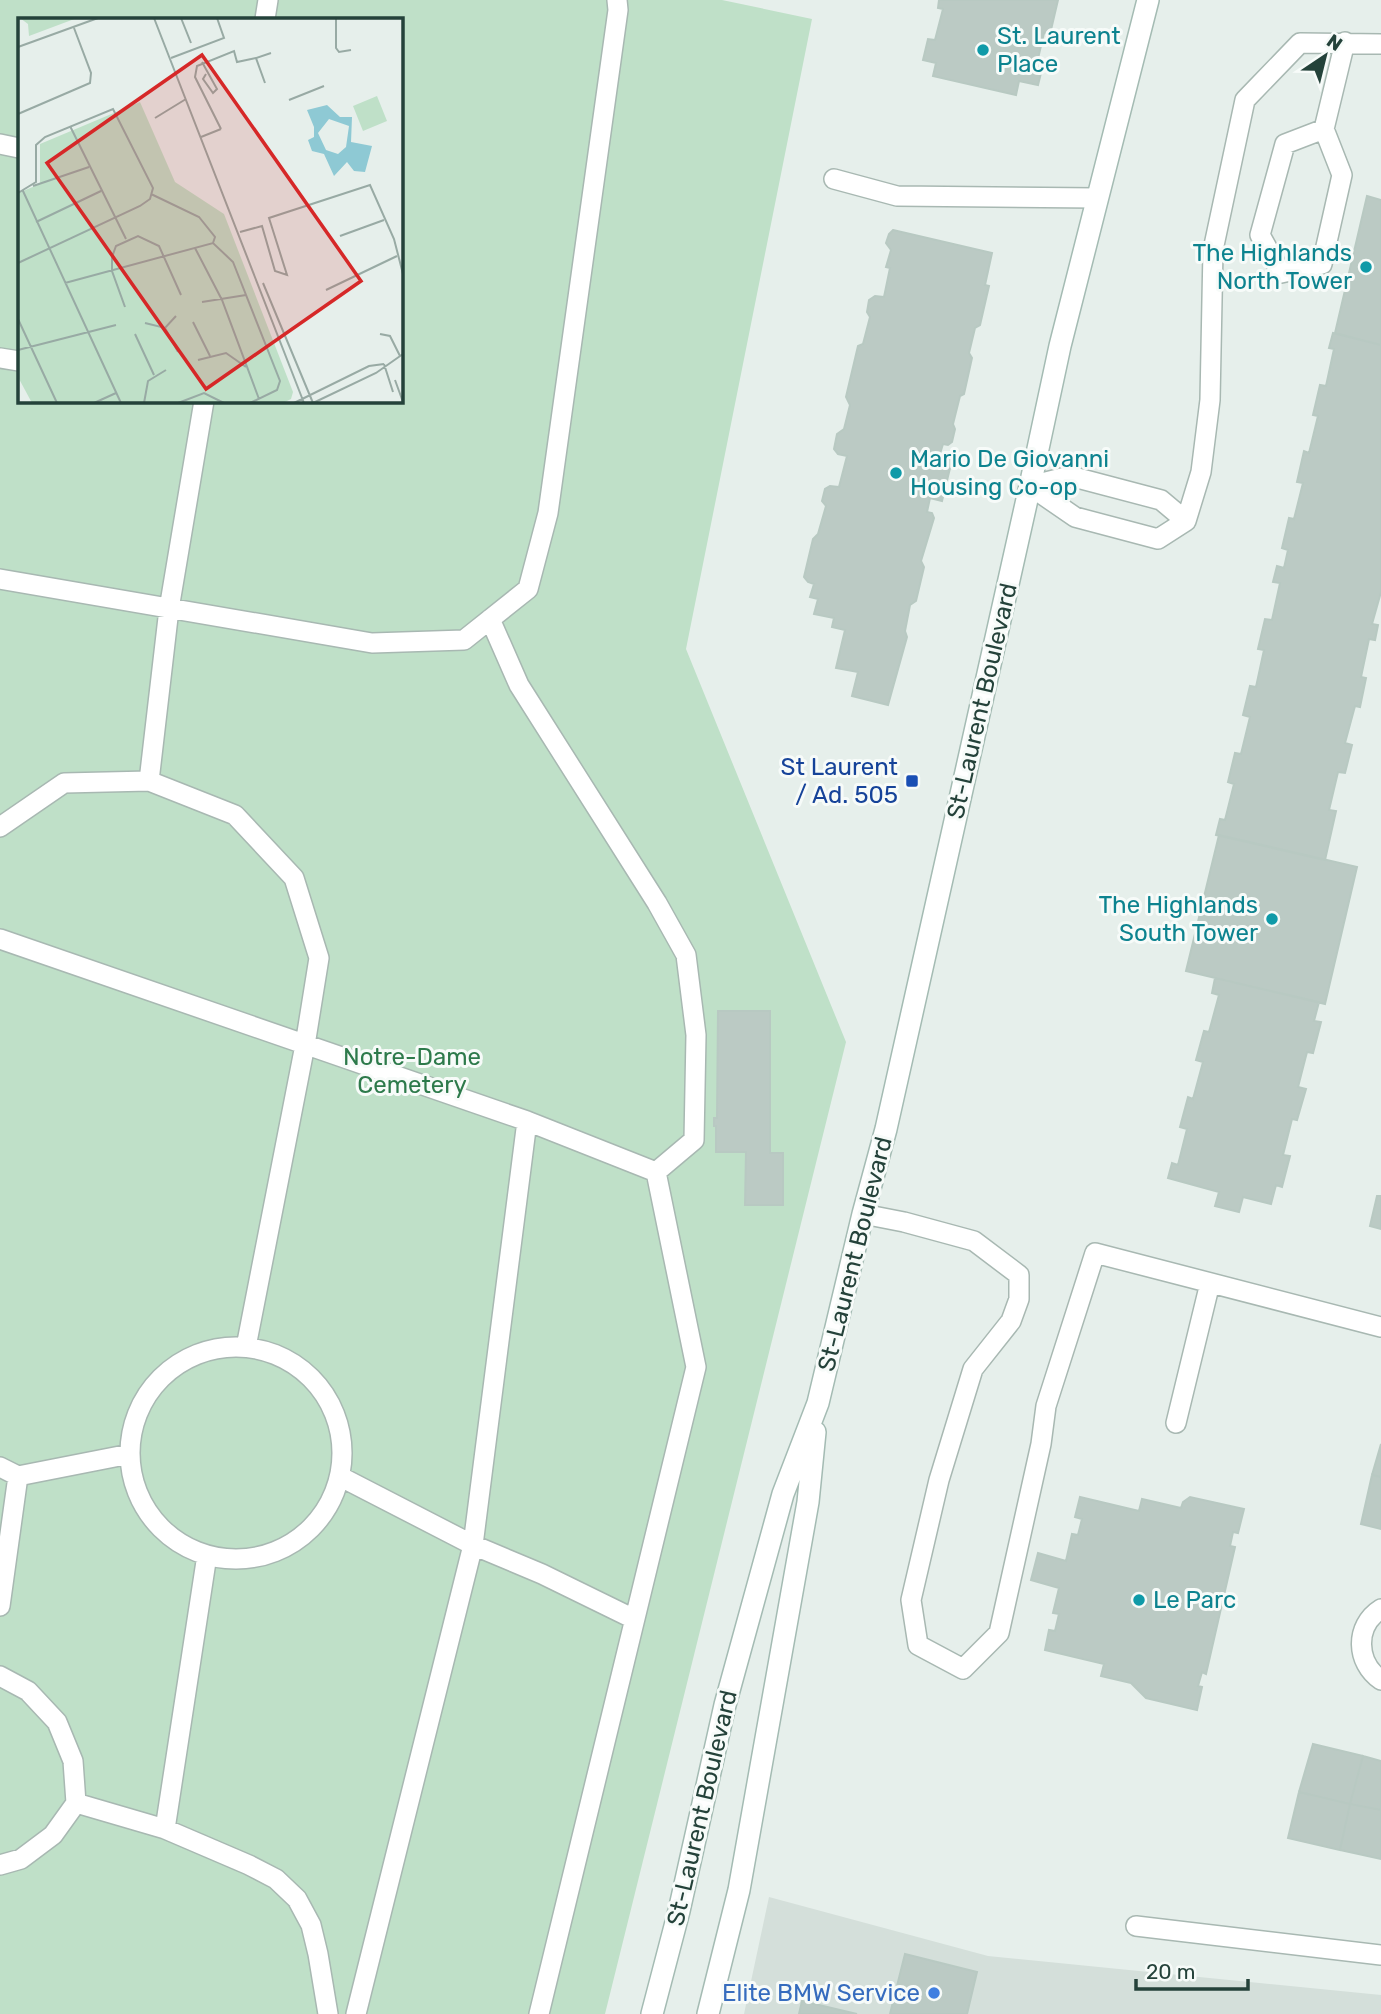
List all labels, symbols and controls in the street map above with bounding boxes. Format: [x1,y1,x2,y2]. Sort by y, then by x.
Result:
inset map [18,18,402,402]
north arrow [1290,21,1360,91]
place label: St. Laurent Place [997,22,1121,78]
text: N [1322,29,1347,56]
marker: St. Laurent Place [975,42,991,58]
place label: The Highlands North Tower [1193,239,1352,295]
marker: The Highlands North Tower [1358,259,1374,275]
place label: Mario De Giovanni Housing Co-op [910,445,1109,501]
marker: Mario De Giovanni Housing Co-op [888,465,904,481]
street label: St-Laurent Boulevard [941,580,1023,822]
place label: St Laurent / Ad. 505 [781,753,898,809]
marker: St Laurent / Ad. 505 [904,773,920,789]
place label: The Highlands South Tower [1099,891,1258,947]
marker: The Highlands South Tower [1264,911,1280,927]
park label: Notre-Dame Cemetery [343,1043,481,1099]
street label: St-Laurent Boulevard [812,1134,898,1374]
place label: Le Parc [1153,1586,1236,1614]
marker: Le Parc [1131,1592,1147,1608]
street label: St-Laurent Boulevard [661,1687,743,1929]
scale bar [1136,1948,1248,1992]
text: 20 m [1146,1959,1195,1984]
place label: Elite BMW Service [722,1979,920,2007]
marker: Elite BMW Service [926,1985,942,2001]

